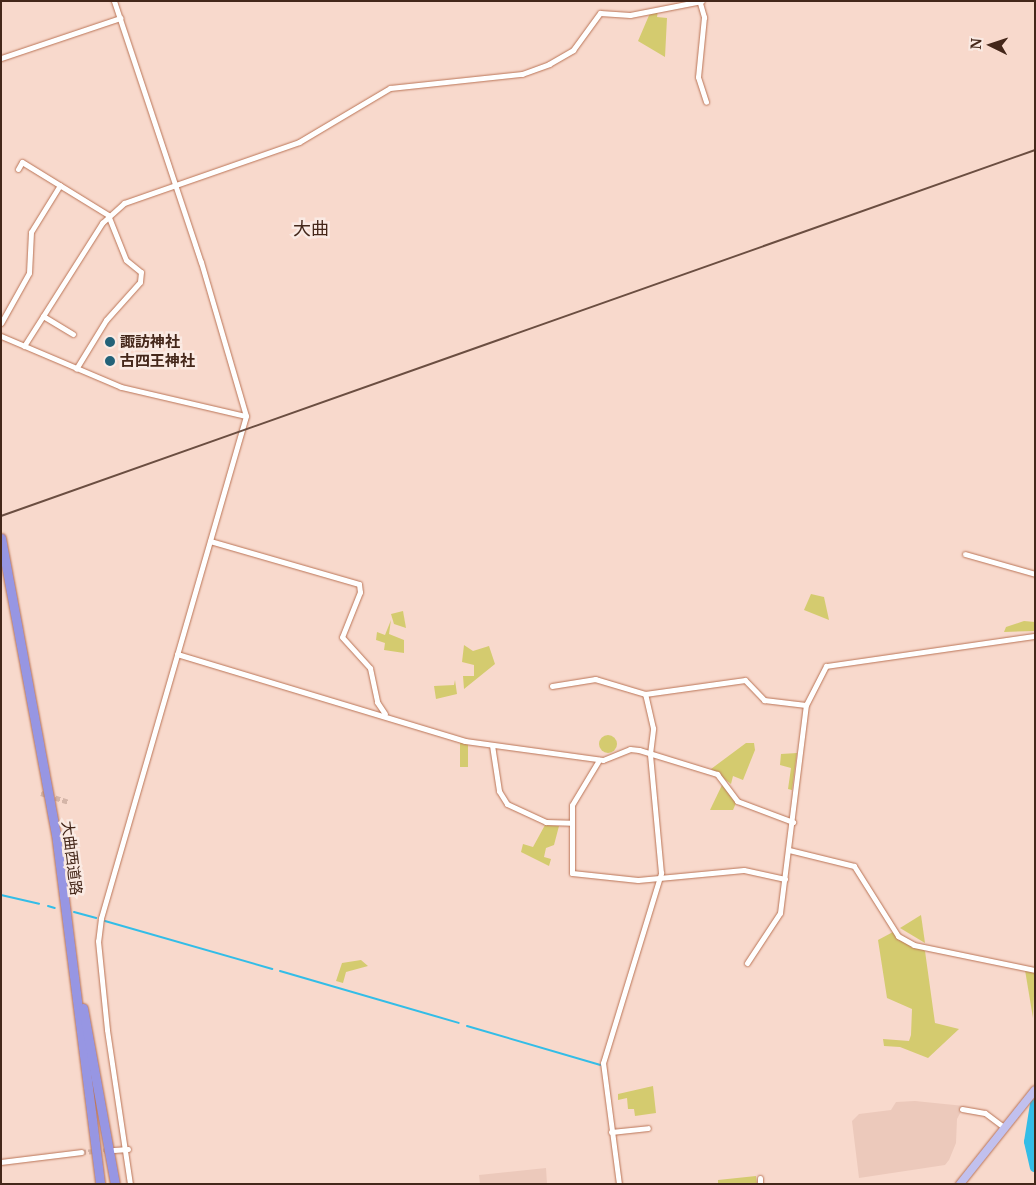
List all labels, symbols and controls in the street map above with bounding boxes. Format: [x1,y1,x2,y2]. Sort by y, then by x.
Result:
north arrow [966,20,1016,70]
text: N [967,38,985,50]
district label: 大曲 [293,218,329,240]
place label: 諏訪神社 [120,333,180,351]
marker: 諏訪神社 [104,336,116,348]
place label: 古四王神社 [120,352,195,370]
marker: 古四王神社 [104,355,116,367]
street label: 大曲西道路 [58,820,86,896]

